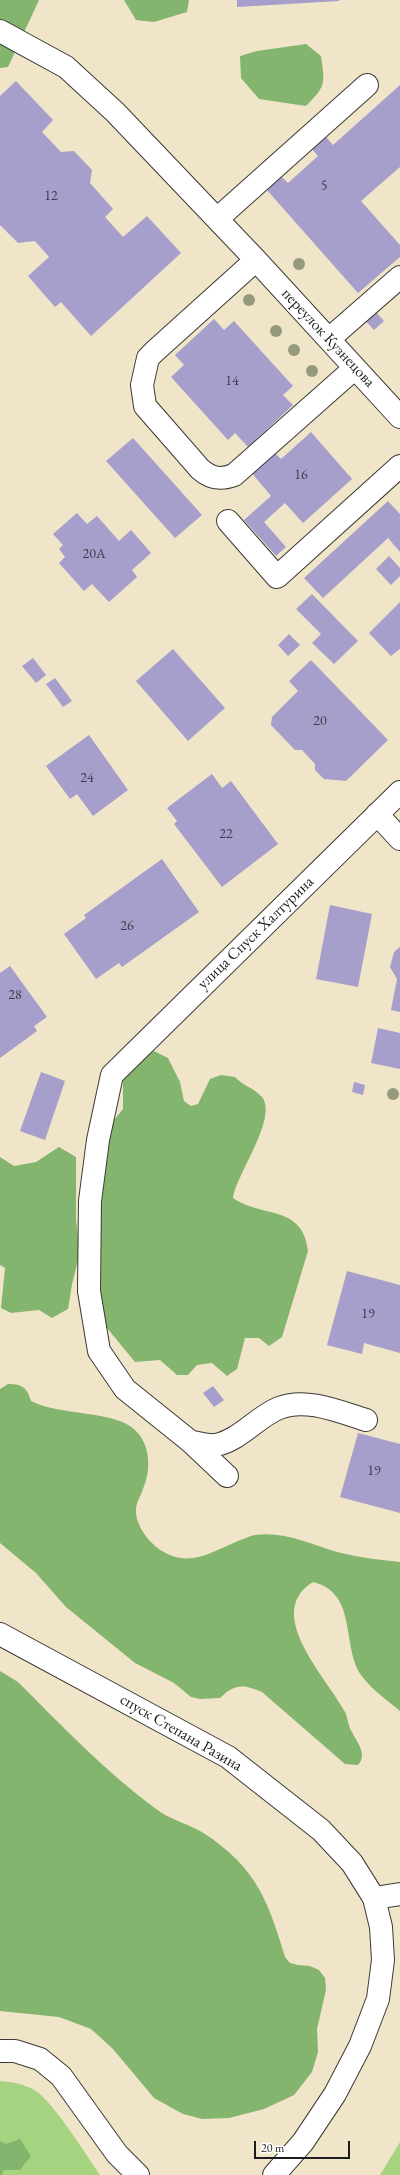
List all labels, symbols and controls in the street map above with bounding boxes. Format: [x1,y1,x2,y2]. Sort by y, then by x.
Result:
house number: 5 [321,178,327,194]
house number: 12 [44,188,58,204]
street label: переулок Кузнецова [277,284,379,392]
house number: 14 [225,373,239,389]
house number: 16 [294,467,308,483]
house number: 20А [82,546,106,562]
house number: 20 [313,713,327,729]
house number: 24 [80,770,94,786]
house number: 22 [219,826,233,842]
street label: улица Спуск Халтурина [194,873,318,993]
house number: 26 [120,918,134,934]
house number: 28 [8,987,22,1003]
house number: 19 [361,1306,375,1322]
house number: 19 [367,1463,381,1479]
street label: спуск Степана Разина [116,1690,246,1776]
scale bar [256,2133,352,2159]
text: 20 m [261,2140,284,2156]

